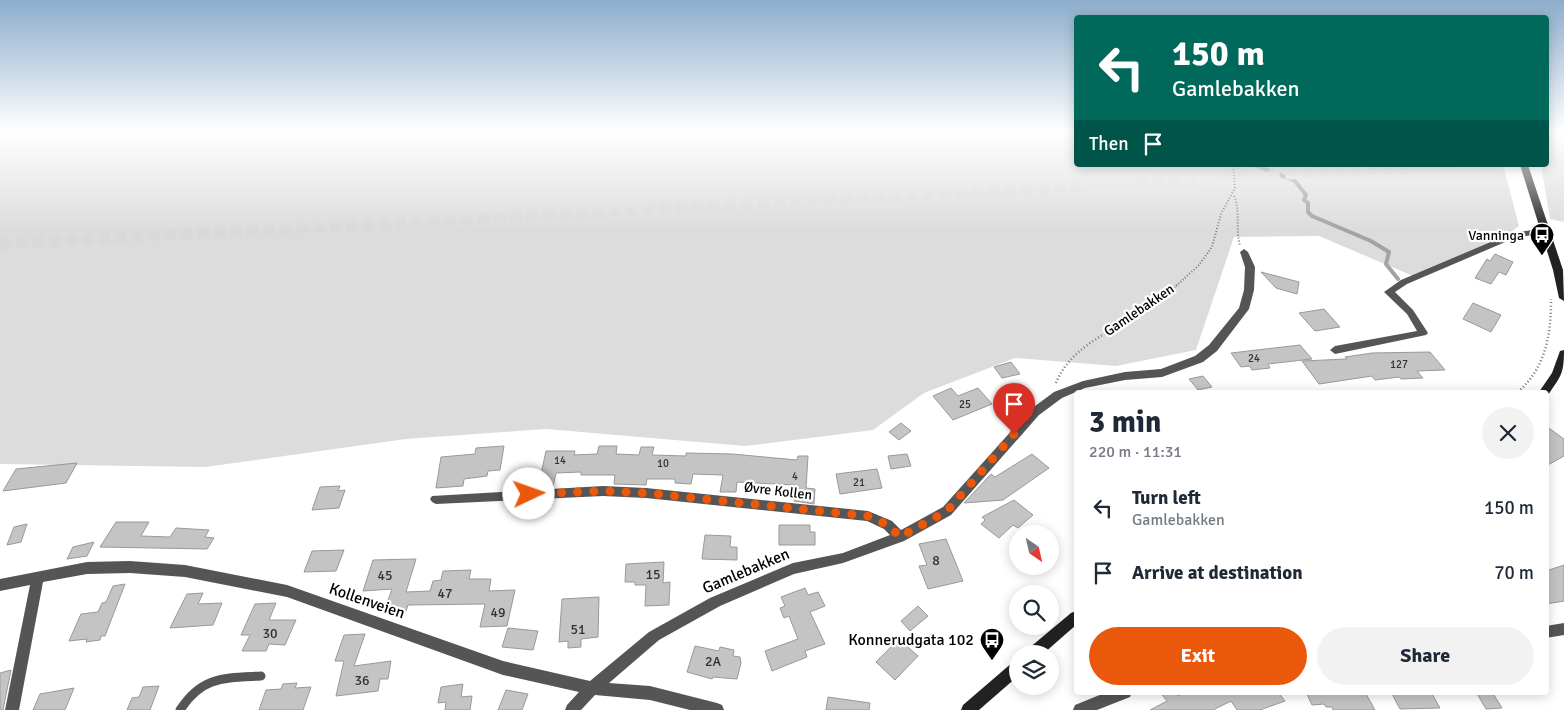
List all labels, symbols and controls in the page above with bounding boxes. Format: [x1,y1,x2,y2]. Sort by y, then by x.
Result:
text: 150 m [1172,32,1265,75]
icon: left [1089,35,1154,100]
text: Gamlebakken [1172,75,1299,102]
icon: arrive [1139,130,1167,158]
text: Then [1089,132,1129,156]
bus stop icon: Vanninga [1529,222,1555,256]
place label: Vanninga [1468,227,1524,244]
street label: Gamlebakken [1101,280,1177,340]
house number: 24 [1248,352,1260,365]
house number: 127 [1390,358,1408,371]
pin [993,383,1035,434]
icon: arrive [1000,390,1028,418]
house number: 25 [959,398,971,411]
text: 3 min [1089,404,1161,441]
button: close [1482,407,1534,459]
text: 220 m · 11:31 [1089,442,1182,462]
house number: 14 [554,454,566,467]
house number: 10 [657,457,669,470]
position arrow [502,467,554,519]
house number: 4 [792,470,798,483]
house number: 21 [853,476,865,489]
street label: Øvre Kollen [743,478,813,504]
text: Turn left [1132,486,1201,510]
icon: left [1089,494,1117,522]
text: 150 m [1484,496,1534,520]
text: Gamlebakken [1132,510,1225,530]
north arrow [1009,525,1059,575]
map controls [1009,525,1059,695]
street label: Gamlebakken [699,544,793,598]
house number: 8 [932,552,940,569]
icon: arrive [1089,559,1117,587]
text: Arrive at destination [1132,561,1303,585]
text: 70 m [1494,561,1534,585]
house number: 15 [645,566,661,583]
house number: 45 [377,567,393,584]
street label: Kollenveien [326,579,408,623]
house number: 47 [437,585,453,602]
button: search [1009,585,1059,635]
house number: 49 [490,604,506,621]
house number: 51 [570,621,586,638]
house number: 30 [262,625,278,642]
bus stop icon: Konnerudgata 102 [979,627,1005,661]
button: Exit [1089,627,1307,685]
button: Share [1317,627,1534,685]
place label: Konnerudgata 102 [848,630,974,650]
button: layers [1009,645,1059,695]
house number: 2A [705,653,721,670]
house number: 36 [354,672,370,689]

